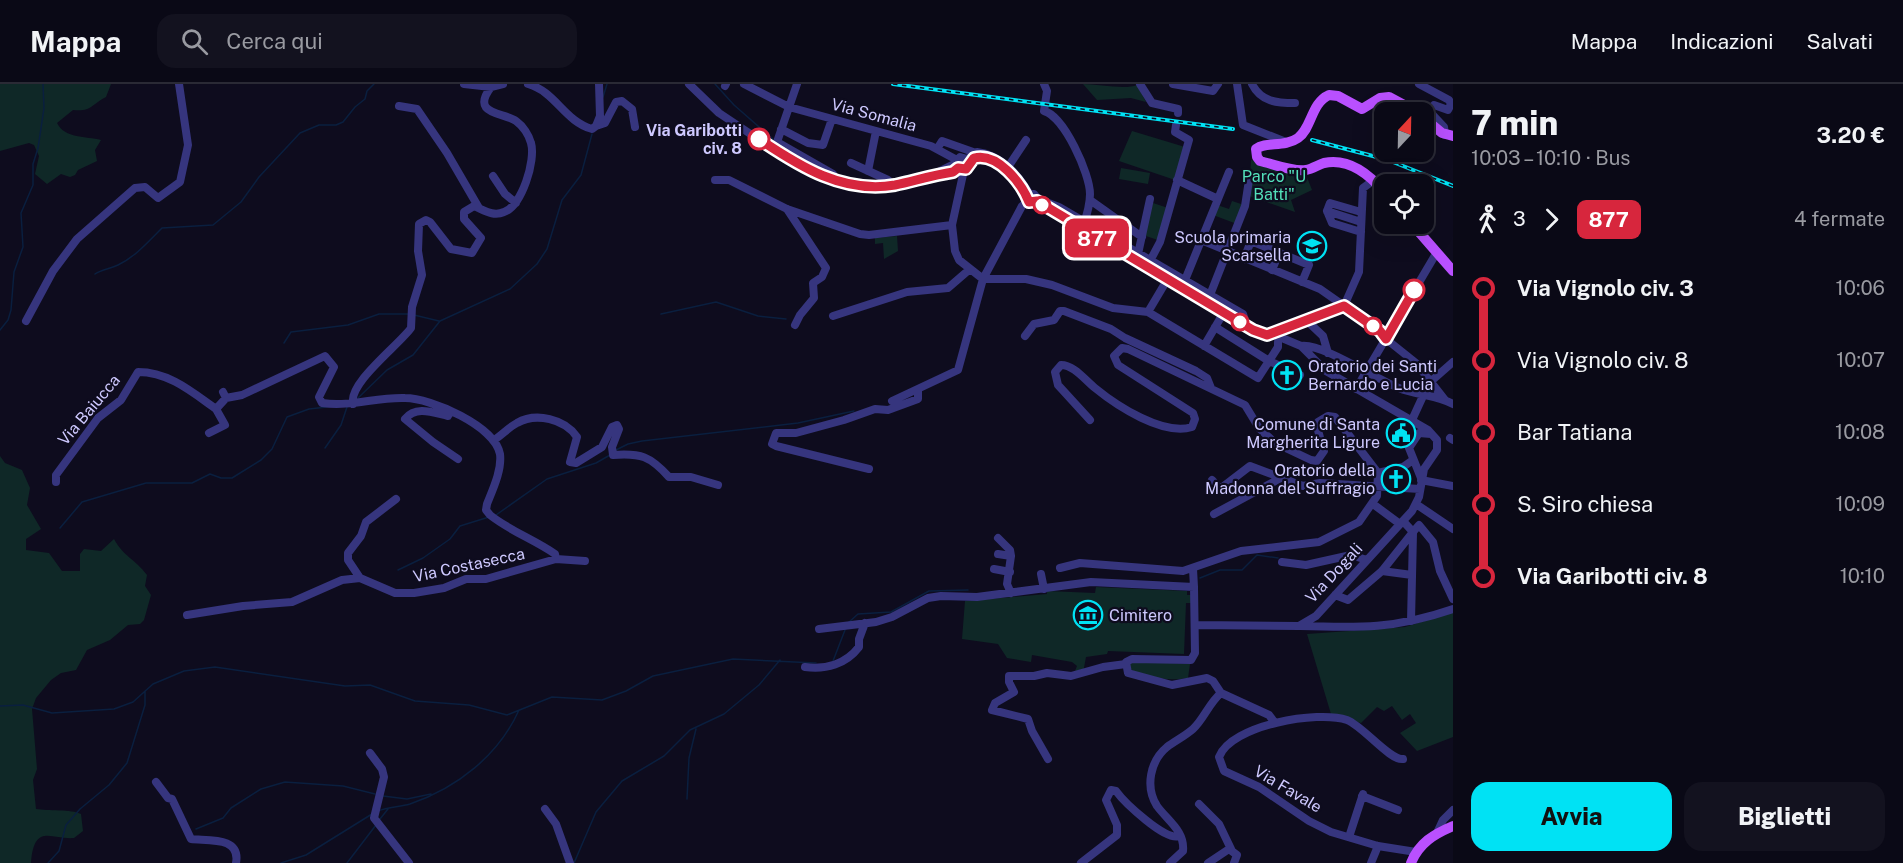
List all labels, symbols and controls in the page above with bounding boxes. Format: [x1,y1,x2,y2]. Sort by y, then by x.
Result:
search box [157,14,577,68]
text: Mappa [30,25,121,58]
icon: search [178,25,211,58]
text: Cerca qui [226,28,323,54]
text: Mappa [1571,29,1637,54]
text: Indicazioni [1670,29,1774,54]
text: Salvati [1807,29,1873,54]
street label: Via Somalia [829,95,919,135]
north arrow [1374,102,1434,162]
map controls [1374,102,1434,234]
text: 7 min [1471,104,1558,142]
place label: Via Garibotti civ. 8 [646,121,742,158]
text: 3.20 € [1817,122,1885,148]
marker: Via Garibotti civ. 8 [748,128,770,150]
text: 10:03 – 10:10 · Bus [1471,146,1631,170]
park label: Parco "U Batti" [1242,167,1306,204]
button: locate [1374,174,1434,234]
unlabelled marker [1033,196,1051,214]
icon: walk [1471,203,1504,236]
icon: forward [1535,203,1568,236]
text: 3 [1513,207,1526,231]
text: 877 [1589,207,1629,232]
text: 4 fermate [1794,207,1885,231]
line badge: 877 [1062,218,1132,258]
text: 877 [1077,226,1117,251]
place label: Scuola primaria Scarsella [1174,228,1291,265]
school or university icon: Scuola primaria Scarsella [1296,230,1328,262]
text: Via Vignolo civ. 3 [1517,275,1694,301]
text: 10:06 [1836,276,1885,300]
unlabelled marker [1403,279,1425,301]
unlabelled marker [1231,313,1249,331]
unlabelled marker [1364,317,1382,335]
text: Via Vignolo civ. 8 [1517,347,1688,373]
text: 10:07 [1836,348,1885,372]
place label: Oratorio dei Santi Bernardo e Lucia [1308,357,1437,394]
church icon: Oratorio dei Santi Bernardo e Lucia [1271,359,1303,391]
street label: Via Baiucca [54,371,124,449]
place label: Comune di Santa Margherita Ligure [1246,415,1380,452]
public building icon: Comune di Santa Margherita Ligure [1385,417,1417,449]
text: Bar Tatiana [1517,419,1632,445]
text: 10:08 [1835,420,1885,444]
place label: Oratorio della Madonna del Suffragio [1205,461,1375,498]
church icon: Oratorio della Madonna del Suffragio [1380,463,1412,495]
text: S. Siro chiesa [1517,491,1653,517]
text: 10:09 [1836,492,1885,516]
street label: Via Dogali [1302,539,1366,607]
street label: Via Costasecca [411,544,527,586]
text: Via Garibotti civ. 8 [1517,563,1708,589]
text: 10:10 [1840,564,1885,588]
museum icon: Cimitero [1072,599,1104,631]
place label: Cimitero [1109,606,1172,625]
street label: Via Favale [1251,761,1325,817]
button: Avvia [1471,782,1672,851]
button: Biglietti [1684,782,1885,851]

